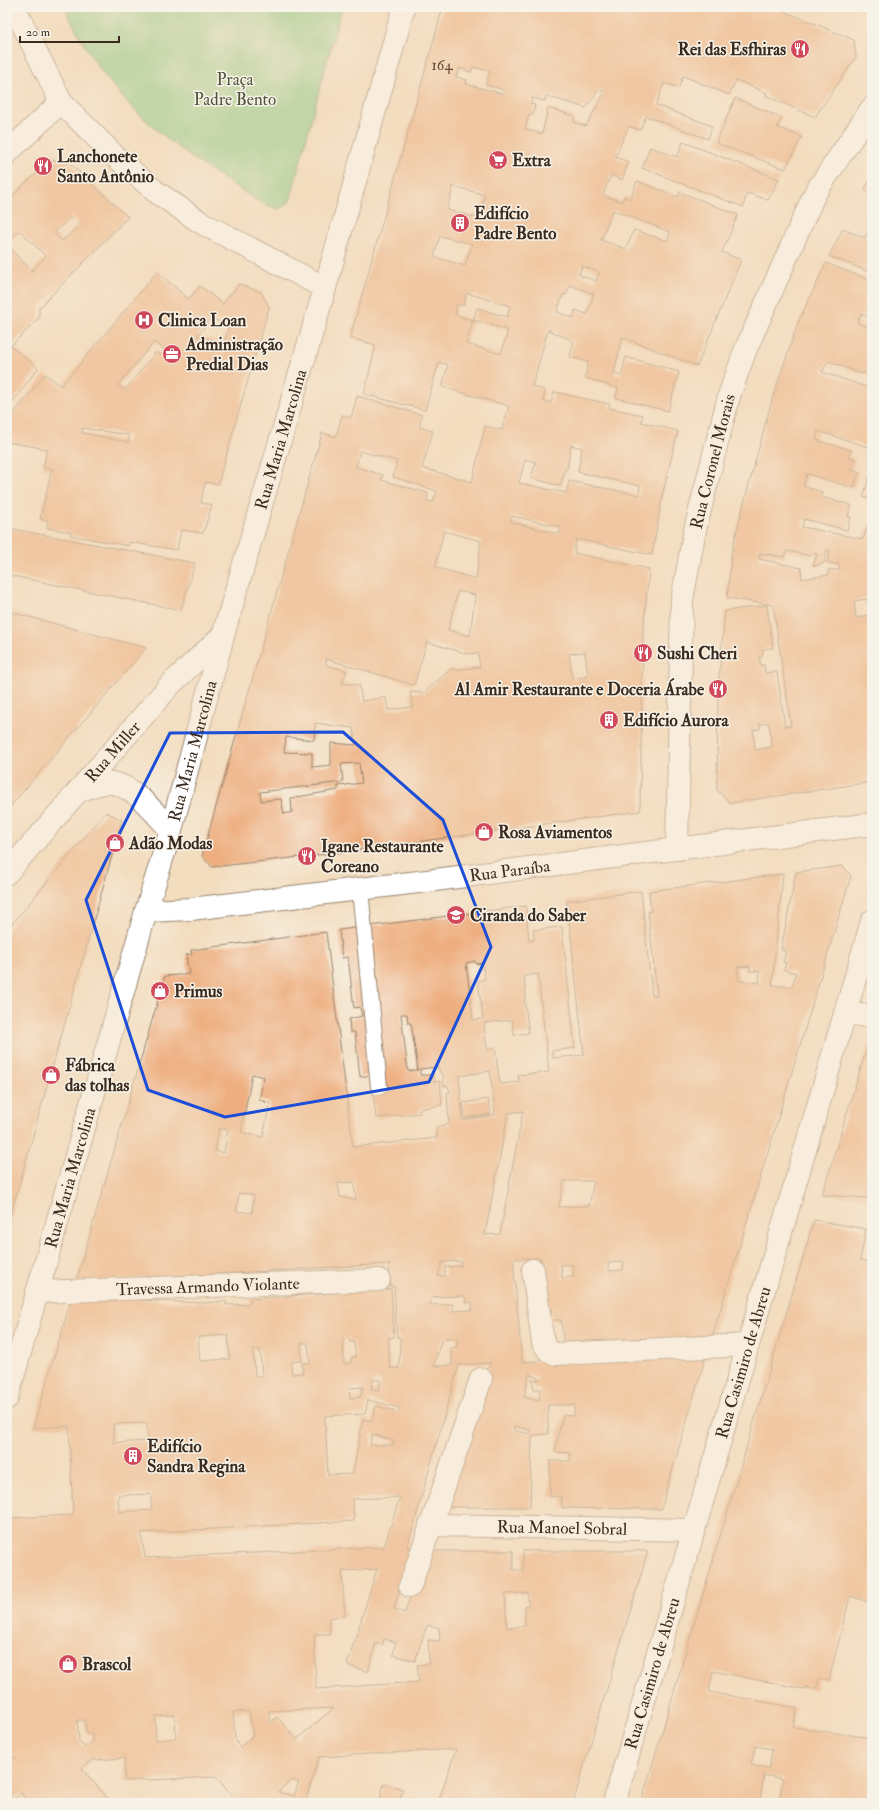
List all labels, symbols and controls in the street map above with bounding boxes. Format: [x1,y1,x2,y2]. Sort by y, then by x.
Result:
scale bar [20,18,119,44]
text: 20 m [26,25,51,40]
restaurant icon: Rei das Esfhiras [789,38,811,60]
place label: Rei das Esfhiras [678,39,786,60]
house number: 164 [432,56,453,75]
park label: Praça Padre Bento [194,69,276,110]
place label: Lanchonete Santo Antônio [57,146,154,187]
supermarket icon: Extra [487,149,509,171]
place label: Extra [512,150,552,171]
restaurant icon: Lanchonete Santo Antônio [32,155,54,177]
place label: Edifício Padre Bento [474,203,556,244]
building icon: Edifício Padre Bento [449,212,471,234]
hospital icon: Clinica Loan [133,309,155,331]
place label: Clinica Loan [158,310,247,331]
place label: Administração Predial Dias [185,334,283,375]
office icon: Administração Predial Dias [161,343,183,365]
street label: Rua Maria Marcolina [250,366,312,512]
street label: Rua Coronel Morais [686,392,740,531]
restaurant icon: Sushi Cheri [632,642,654,664]
place label: Sushi Cheri [657,643,738,664]
street label: Rua Maria Marcolina [164,677,222,824]
place label: Al Amir Restaurante e Doceria Árabe [454,677,705,700]
restaurant icon: Al Amir Restaurante e Doceria Árabe [707,678,729,700]
building icon: Edifício Aurora [598,709,620,731]
place label: Edifício Aurora [623,710,729,731]
street label: Rua Miller [81,716,146,787]
shop icon: Rosa Aviamentos [473,821,495,843]
place label: Rosa Aviamentos [498,822,612,843]
shop icon: Adão Modas [104,832,126,854]
place label: Adão Modas [128,833,213,854]
place label: Igane Restaurante Coreano [321,836,444,877]
restaurant icon: Igane Restaurante Coreano [296,845,318,867]
street label: Rua Paraíba [468,855,552,886]
school or university icon: Ciranda do Saber [445,904,467,926]
place label: Ciranda do Saber [470,905,587,926]
shop icon: Primus [149,980,171,1002]
place label: Primus [174,981,222,1002]
place label: Fábrica das tolhas [65,1055,130,1096]
shop icon: Fábrica das tolhas [40,1064,62,1086]
street label: Rua Maria Marcolina [40,1104,101,1251]
street label: Travessa Armando Violante [116,1273,300,1300]
street label: Rua Casimiro de Abreu [711,1284,776,1441]
place label: Edifício Sandra Regina [147,1436,246,1478]
building icon: Edifício Sandra Regina [122,1445,144,1467]
street label: Rua Manoel Sobral [497,1516,628,1540]
street label: Rua Casimiro de Abreu [620,1595,685,1752]
shop icon: Brascol [57,1653,79,1675]
place label: Brascol [82,1654,132,1675]

